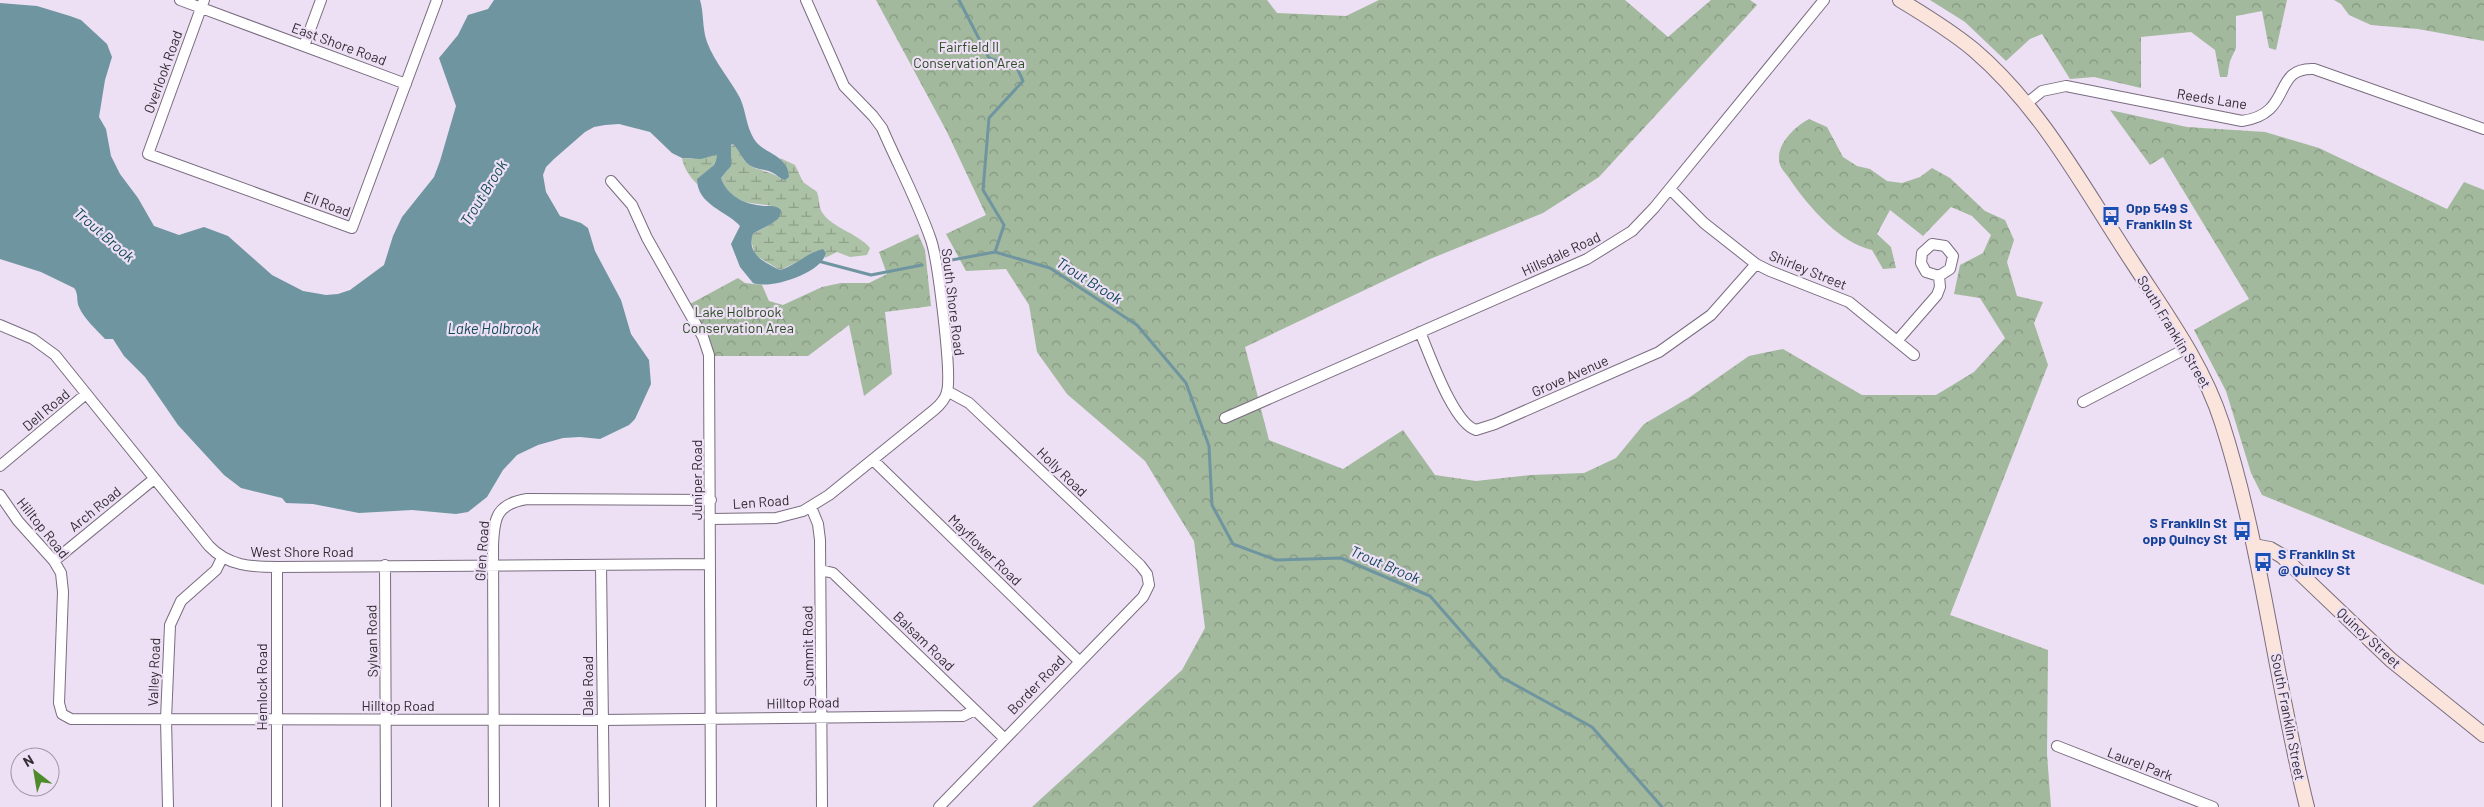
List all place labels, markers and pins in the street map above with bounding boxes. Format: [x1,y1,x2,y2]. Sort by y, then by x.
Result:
place label: Opp 549 S Franklin St [2126,199,2192,232]
bus stop icon: Opp 549 S Franklin St [2100,205,2122,227]
place label: S Franklin St opp Quincy St [2143,514,2227,547]
bus stop icon: S Franklin St opp Quincy St [2231,520,2253,542]
place label: S Franklin St @ Quincy St [2278,545,2355,578]
bus stop icon: S Franklin St @ Quincy St [2252,551,2274,573]

